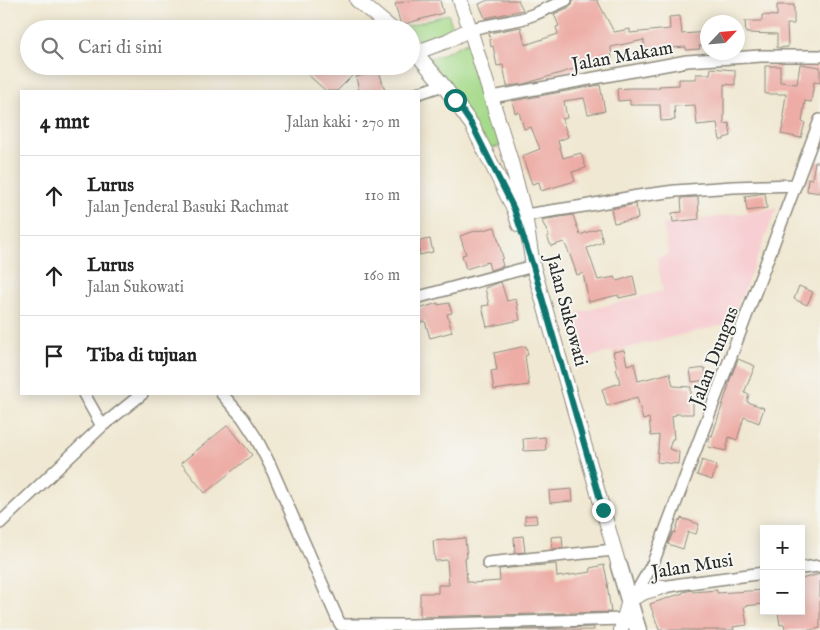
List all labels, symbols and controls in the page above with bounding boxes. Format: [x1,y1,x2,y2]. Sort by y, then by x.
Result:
north arrow [700,15,745,60]
search box [20,20,420,75]
icon: search [38,34,66,62]
text: Cari di sini [78,36,162,60]
street label: Jalan Makam [568,36,675,78]
route start [444,89,467,112]
text: 4 mnt [40,109,89,136]
text: Jalan kaki · 270 m [286,113,400,133]
text: Lurus [87,174,134,198]
icon: ahead [40,182,68,210]
text: 110 m [364,186,400,206]
text: Jalan Jenderal Basuki Rachmat [87,198,289,218]
street label: Jalan Sukowati [539,250,593,369]
text: Lurus [87,254,134,278]
icon: ahead [40,262,68,290]
text: 160 m [364,266,400,286]
text: Jalan Sukowati [87,278,184,298]
street label: Jalan Dungus [684,303,745,412]
icon: arrive [40,342,68,370]
text: Tiba di tujuan [87,344,197,368]
route end [592,499,615,522]
map controls [760,525,805,615]
button: + [760,525,805,570]
street label: Jalan Musi [648,549,735,586]
button: − [760,570,805,615]

